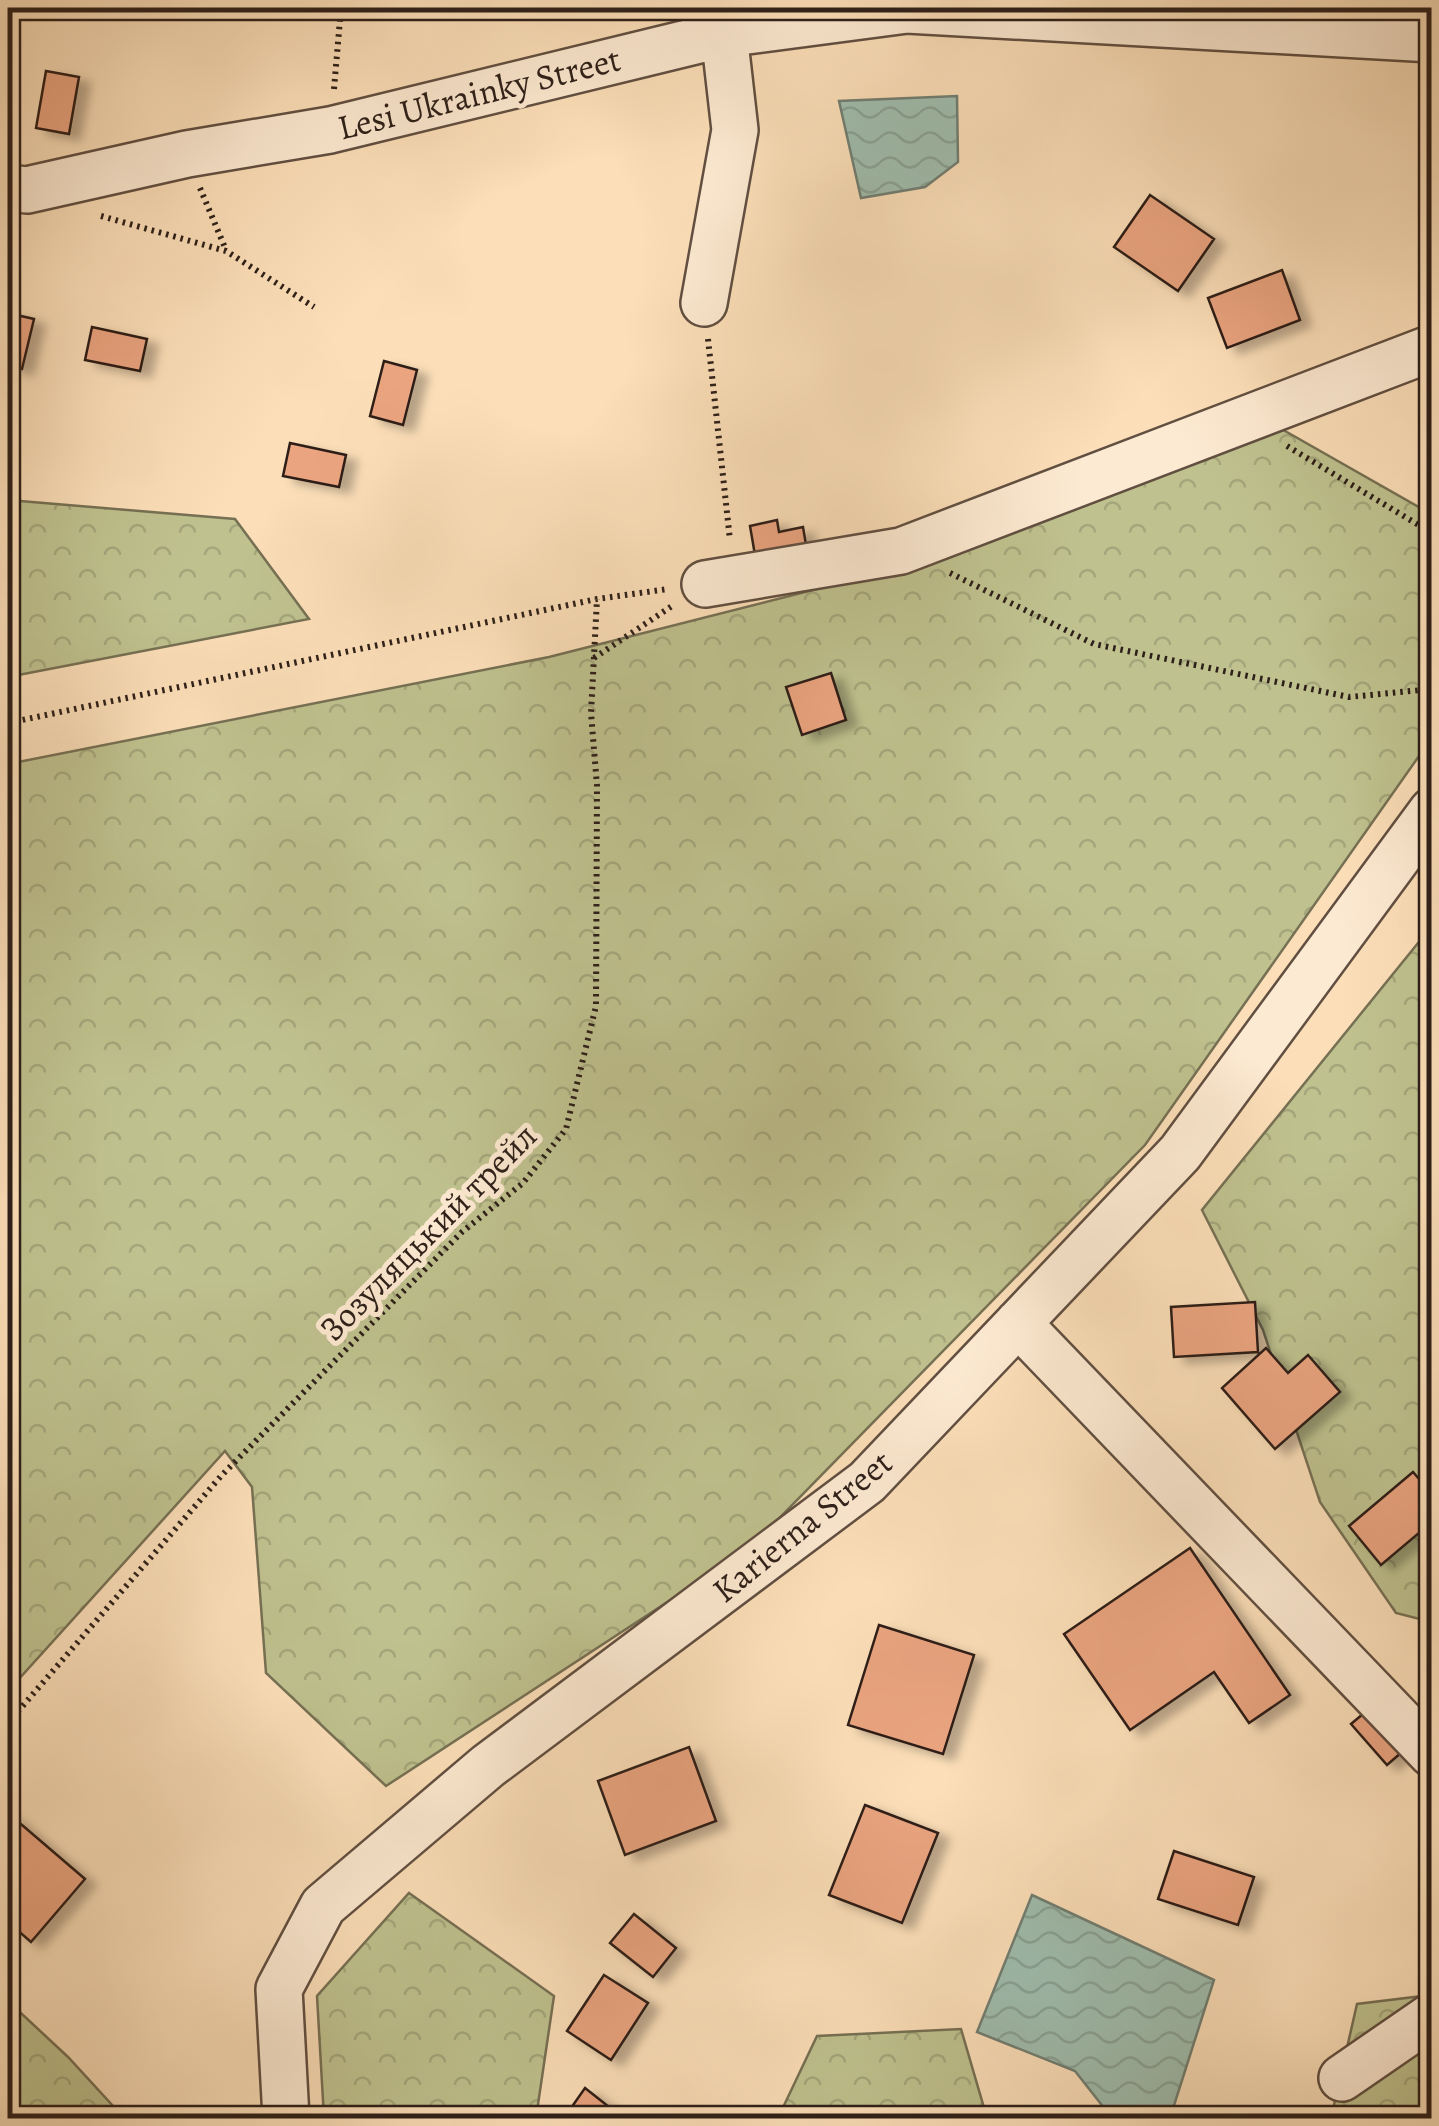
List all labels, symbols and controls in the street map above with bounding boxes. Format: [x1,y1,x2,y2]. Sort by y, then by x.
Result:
street label: Lesi Ukrainky Street [333,35,625,151]
street label: Зозуляцький трейл [309,1113,547,1351]
street label: Karierna Street [702,1439,902,1613]

